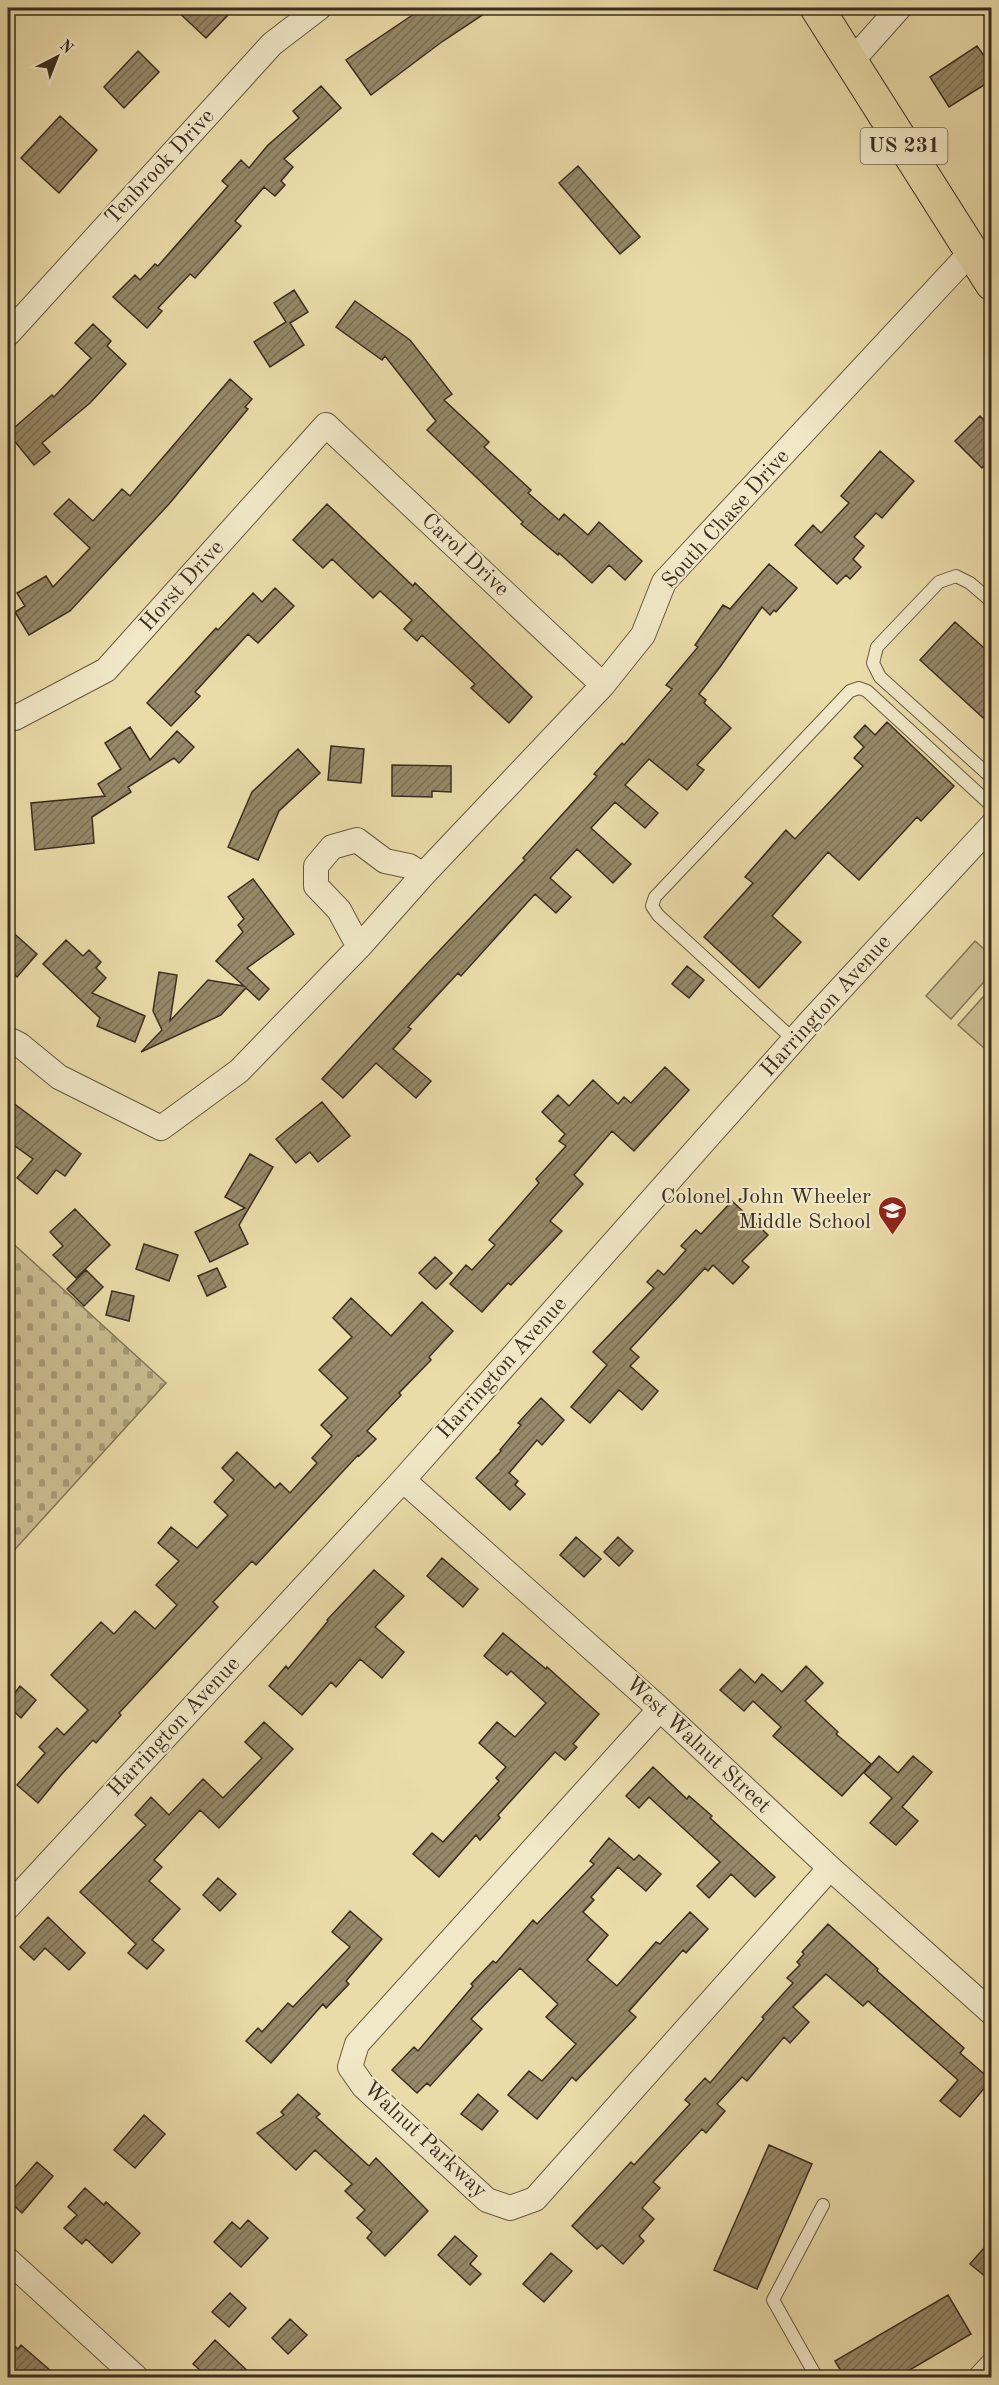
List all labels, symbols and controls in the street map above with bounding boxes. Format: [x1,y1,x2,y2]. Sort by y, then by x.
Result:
north arrow [27,27,87,87]
text: N [56,37,76,58]
street label: Tenbrook Drive [101,105,219,229]
road number: US 231 [860,128,948,164]
street label: South Chase Drive [658,445,794,593]
street label: Carol Drive [417,509,513,601]
street label: Horst Drive [136,536,228,636]
street label: Harrington Avenue [757,931,895,1081]
place label: Colonel John Wheeler Middle School [661,1186,871,1233]
school or university icon: Colonel John Wheeler Middle School [876,1194,908,1236]
street label: Harrington Avenue [433,1293,571,1443]
street label: Harrington Avenue [104,1653,244,1801]
street label: West Walnut Street [621,1672,775,1818]
street label: Walnut Parkway [359,2077,491,2203]

